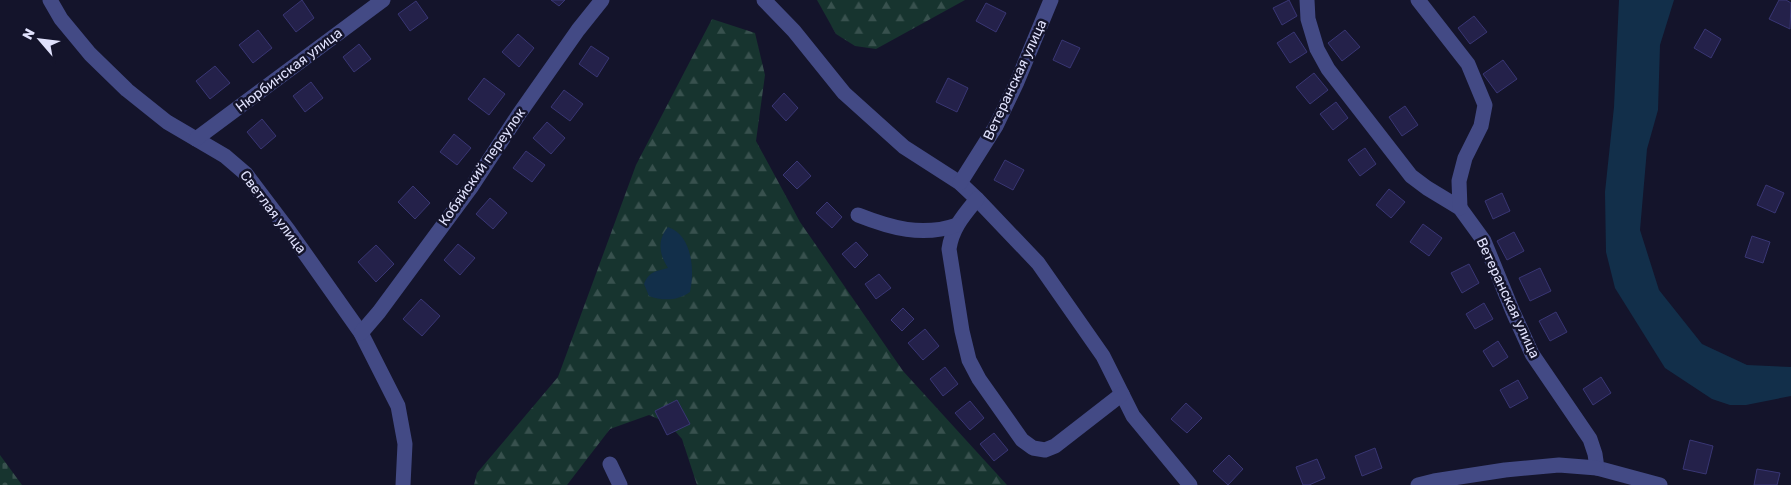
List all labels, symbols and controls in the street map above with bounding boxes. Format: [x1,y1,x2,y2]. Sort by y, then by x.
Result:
north arrow [15,15,65,65]
street label: Ветеранская улица [980,17,1050,143]
street label: Нюрбинская улица [232,24,346,116]
text: N [19,26,39,43]
street label: Кобяйский переулок [435,105,529,229]
street label: Светлая улица [236,167,310,257]
street label: Ветеранская улица [1473,235,1543,361]

